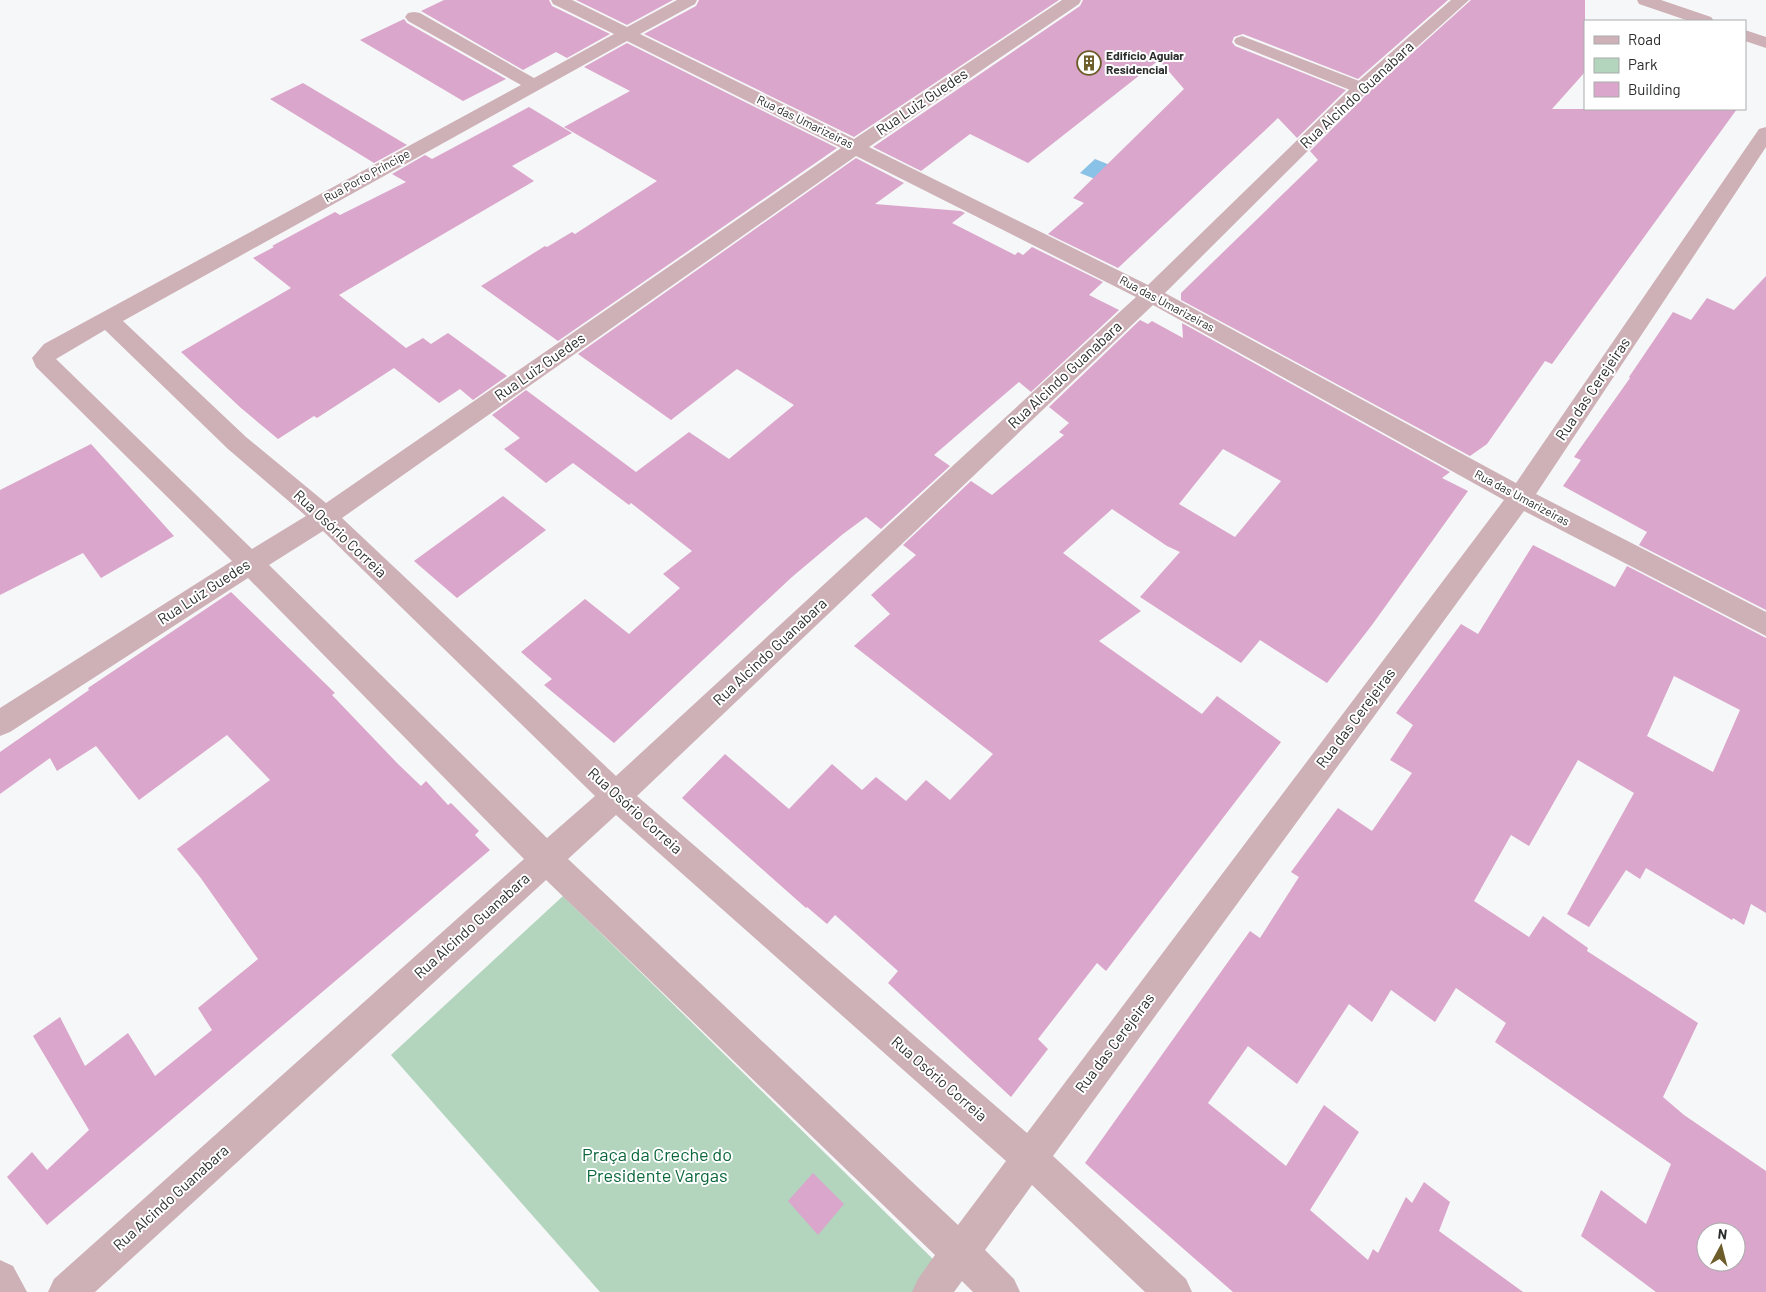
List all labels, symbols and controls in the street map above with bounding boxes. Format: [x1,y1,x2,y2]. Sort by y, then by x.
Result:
legend [1584,20,1746,110]
text: Road [1628,30,1661,48]
street label: Rua Alcindo Guanabara [1296,37,1417,152]
place label: Edifício Aguiar Residencial [1106,48,1184,76]
building icon: Edifício Aguiar Residencial [1076,50,1102,76]
text: Park [1628,55,1658,73]
street label: Rua Luiz Guedes [872,64,971,138]
text: Building [1628,80,1681,98]
street label: Rua das Umarizeiras [755,92,856,151]
street label: Rua Porto Príncipe [321,146,412,205]
street label: Rua das Umarizeiras [1118,272,1218,334]
street label: Rua Alcindo Guanabara [1004,317,1125,432]
street label: Rua Luiz Guedes [491,328,588,404]
street label: Rua das Cerejeiras [1551,334,1633,443]
street label: Rua das Umarizeiras [1473,466,1573,528]
street label: Rua Osório Correia [290,486,391,581]
street label: Rua Luiz Guedes [154,555,253,628]
street label: Rua Alcindo Guanabara [709,594,830,709]
street label: Rua das Cerejeiras [1312,664,1399,771]
street label: Rua Osório Correia [585,763,686,857]
street label: Rua Alcindo Guanabara [410,869,533,982]
street label: Rua das Cerejeiras [1071,989,1158,1096]
street label: Rua Osório Correia [888,1032,991,1125]
street label: Rua Alcindo Guanabara [109,1141,232,1254]
park label: Praça da Creche do Presidente Vargas [582,1143,732,1186]
north arrow [1696,1222,1746,1272]
text: N [1717,1225,1728,1243]

